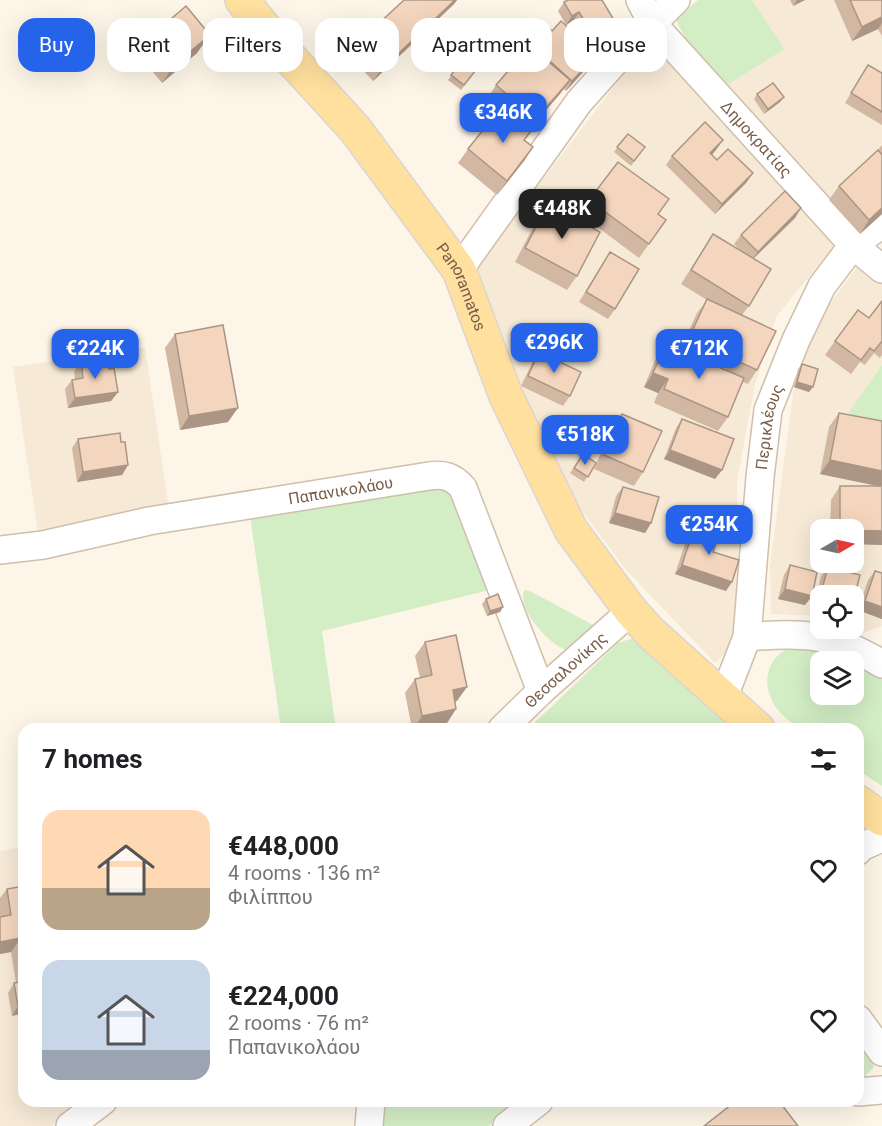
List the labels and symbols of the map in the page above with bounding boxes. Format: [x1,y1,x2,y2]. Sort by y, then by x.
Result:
pin: €346K [461,93,545,144]
street label: Δημοκρατίας [717,97,796,181]
pin: €448K [520,189,604,240]
street label: Panoramatos [432,239,490,334]
pin: €296K [512,323,596,374]
pin: €224K [53,329,137,380]
pin: €712K [657,329,741,380]
street label: Περικλέους [752,381,787,471]
pin: €518K [543,415,627,466]
street label: Παπανικολάου [287,473,394,508]
pin: €254K [667,505,751,556]
north arrow [810,519,864,573]
street label: Θεσσαλονίκης [521,628,611,712]

